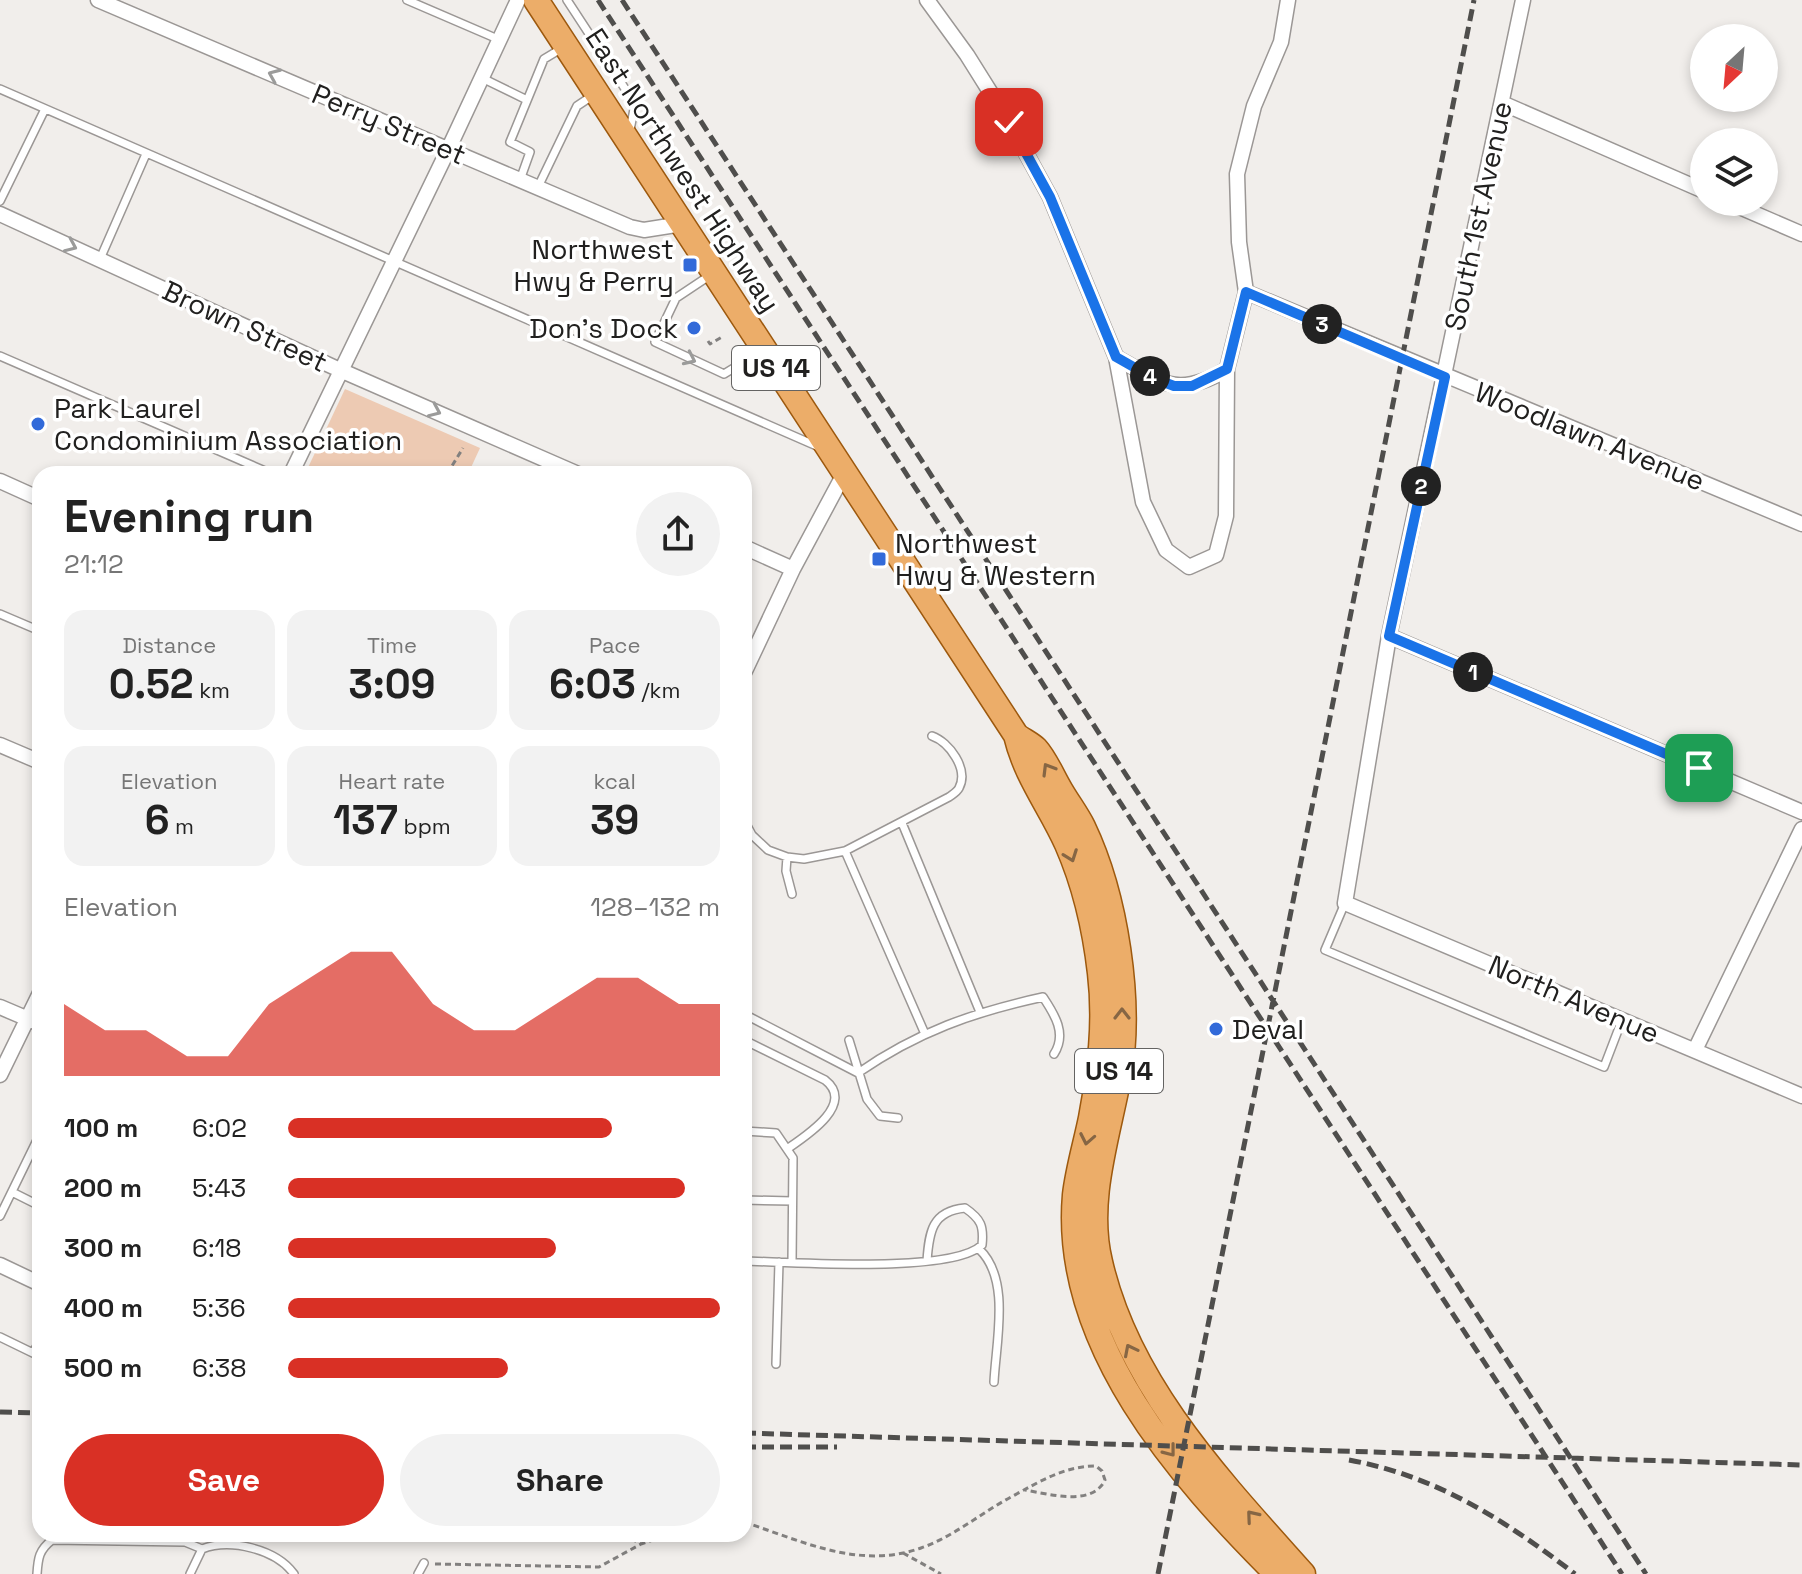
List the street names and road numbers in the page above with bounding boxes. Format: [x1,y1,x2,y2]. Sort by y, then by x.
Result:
street label: East Northwest Highway [578,21,788,319]
street label: Perry Street [306,75,472,173]
street label: South 1st Avenue [1436,98,1520,334]
street label: Brown Street [157,272,333,380]
road number: US 14 [732,346,820,390]
street label: Woodlawn Avenue [1470,373,1710,499]
street label: North Avenue [1483,947,1665,1051]
road number: US 14 [1075,1049,1163,1093]

